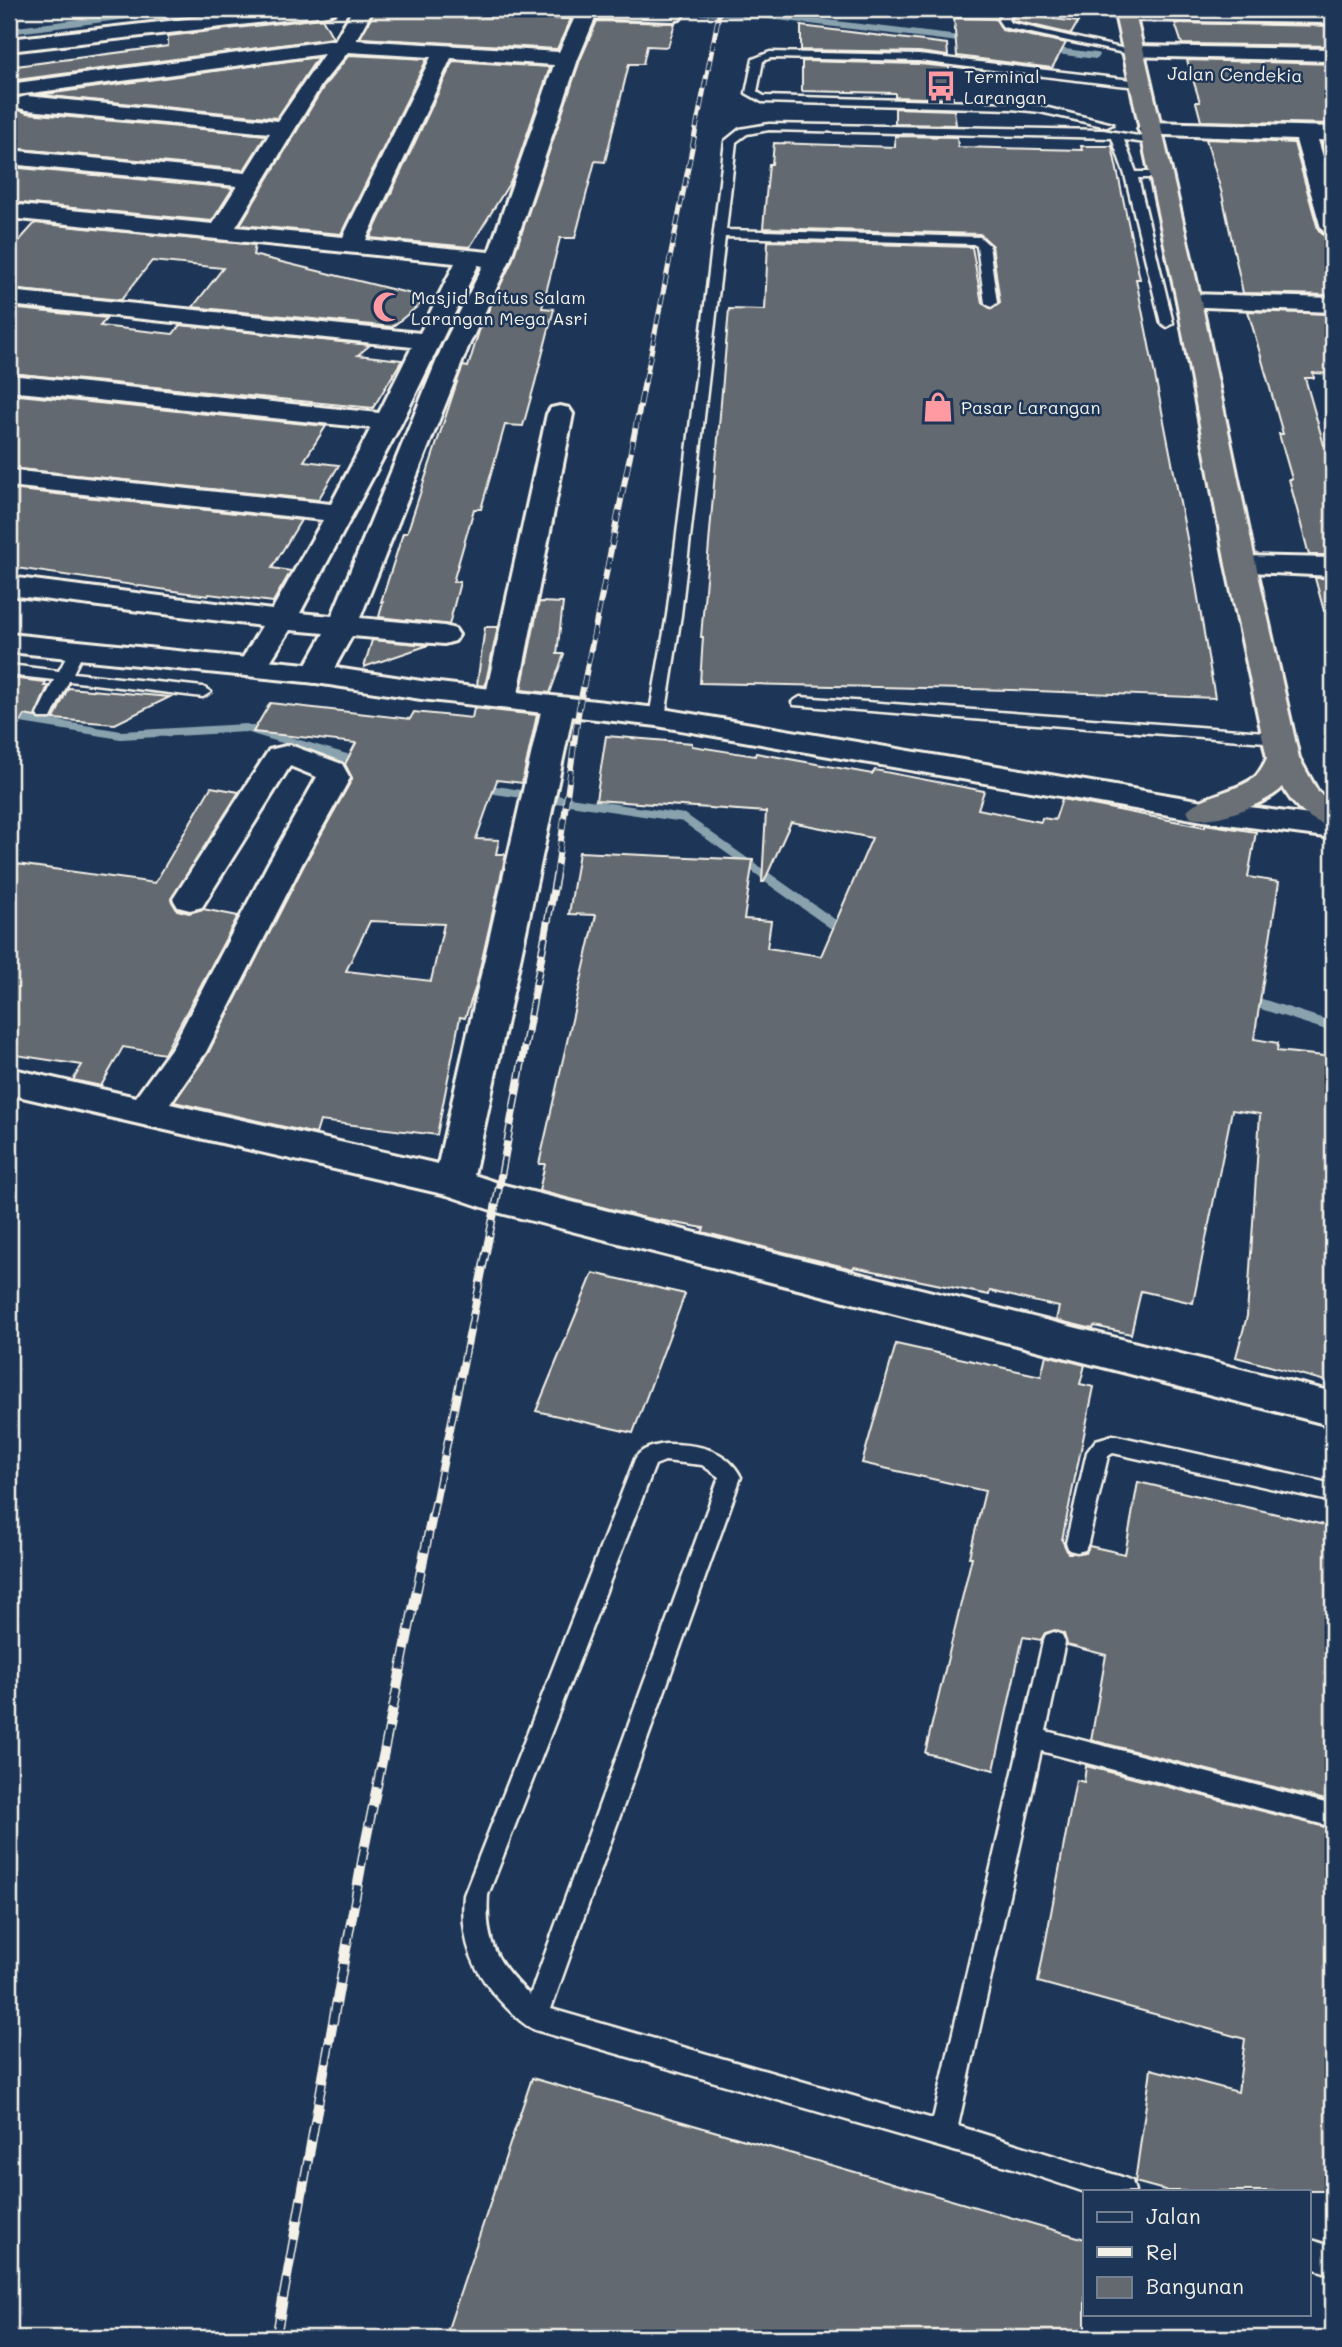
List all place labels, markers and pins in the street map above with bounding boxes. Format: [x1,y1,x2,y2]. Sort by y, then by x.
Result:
place label: Terminal Larangan [964,64,1047,109]
bus stop icon: Terminal Larangan [924,69,958,103]
place label: Masjid Baitus Salam Larangan Mega Asri [411,285,588,330]
mosque icon: Masjid Baitus Salam Larangan Mega Asri [371,290,405,324]
shop icon: Pasar Larangan [921,390,955,424]
place label: Pasar Larangan [961,395,1101,419]

